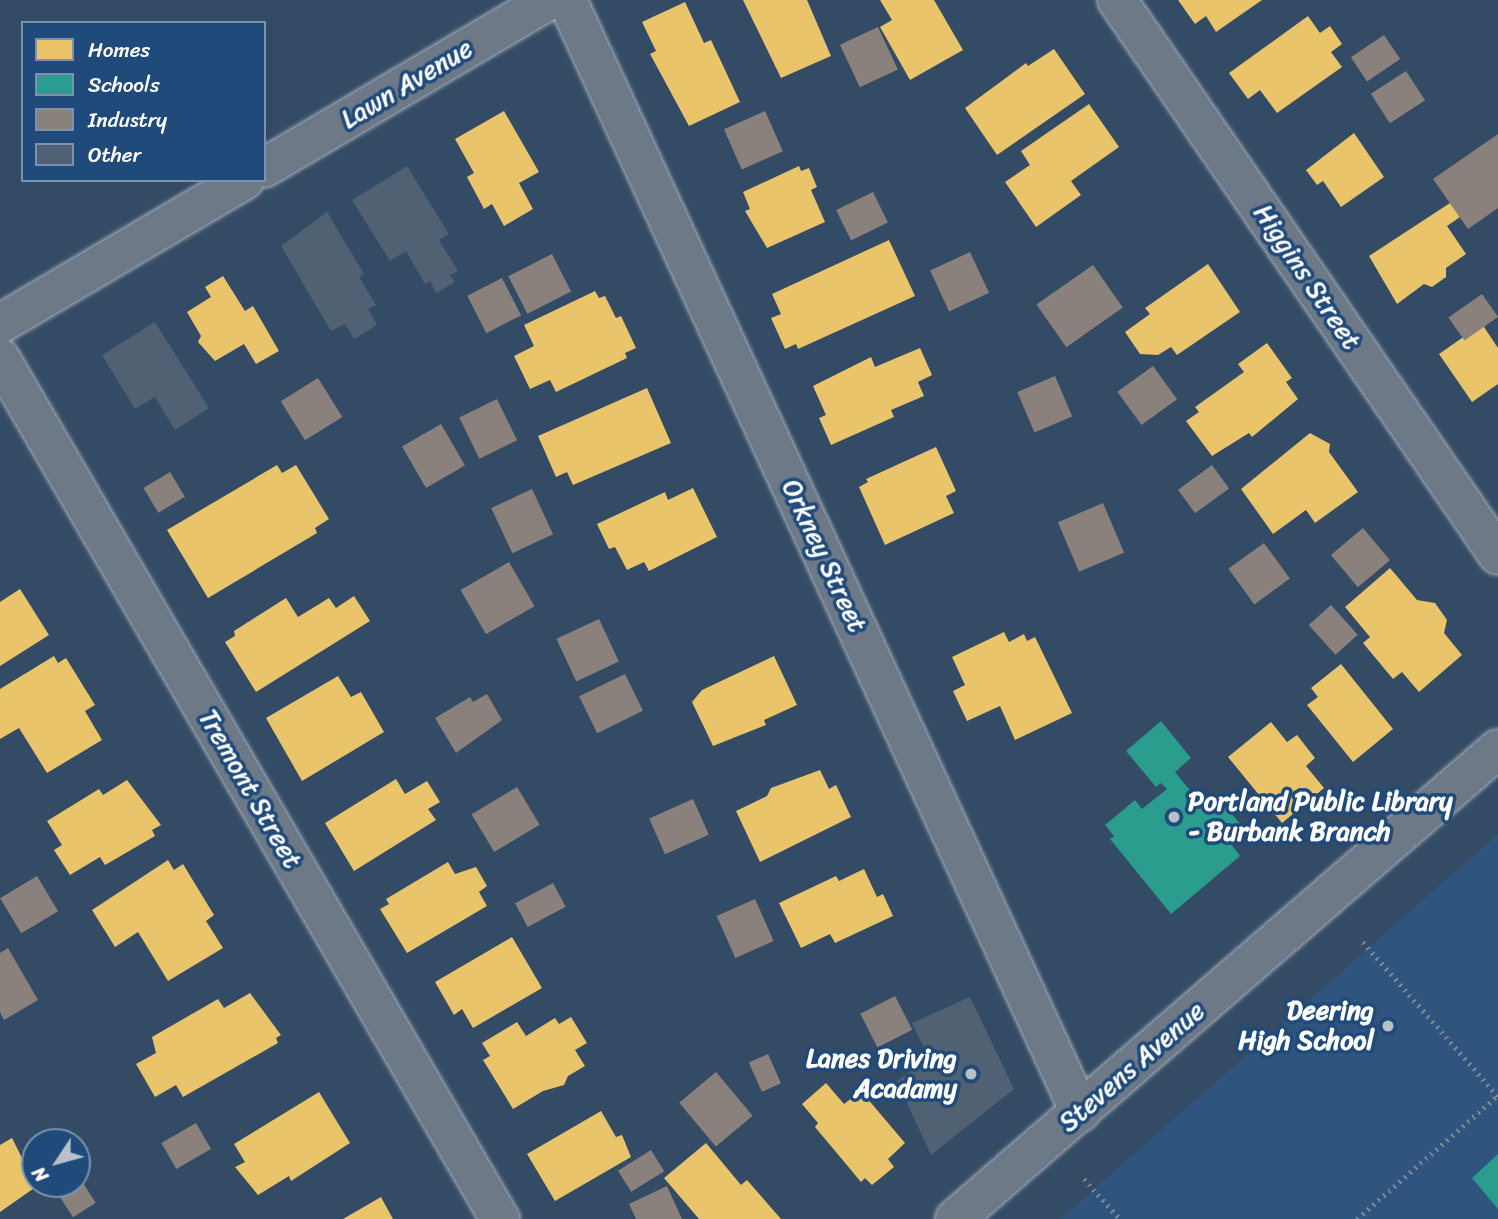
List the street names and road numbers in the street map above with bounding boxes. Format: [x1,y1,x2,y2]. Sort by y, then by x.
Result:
street label: Lawn Avenue [336,33,478,135]
street label: Higgins Street [1247,199,1367,355]
street label: Orkney Street [775,475,873,637]
street label: Tremont Street [192,705,308,873]
street label: Stevens Avenue [1053,995,1211,1139]

